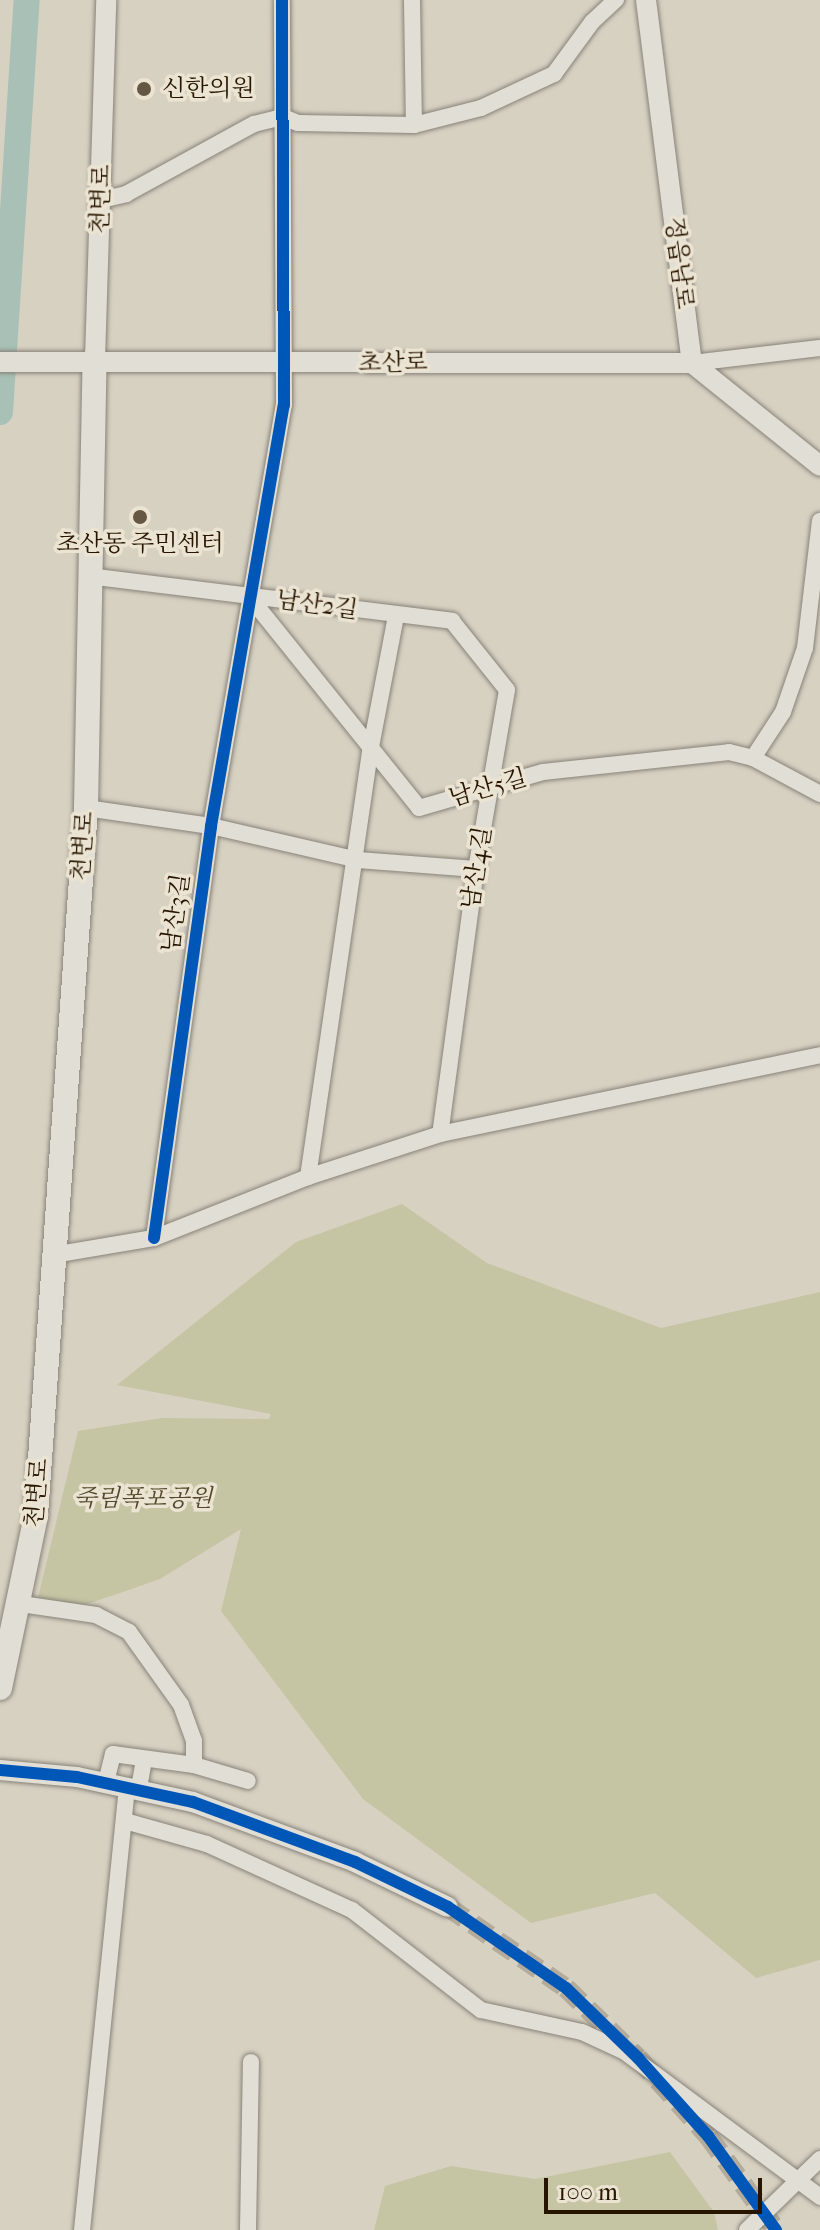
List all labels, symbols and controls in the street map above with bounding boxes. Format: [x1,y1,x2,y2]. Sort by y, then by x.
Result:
place label: 신한의원 [162,75,255,103]
marker: 신한의원 [133,78,155,100]
street label: 천변로 [85,164,117,234]
street label: 정읍남로 [659,215,699,311]
street label: 초산로 [358,348,428,378]
marker: 초산동 주민센터 [131,508,149,526]
place label: 초산동 주민센터 [56,530,224,558]
street label: 남산2길 [274,585,360,625]
street label: 남산5길 [446,763,530,813]
street label: 천변로 [66,810,100,882]
street label: 남산4길 [456,824,498,912]
street label: 남산3길 [156,872,196,954]
street label: 천변로 [20,1457,54,1529]
park label: 죽림폭포공원 [73,1485,213,1513]
scale bar [548,2162,766,2212]
text: 100 m [558,2178,618,2206]

